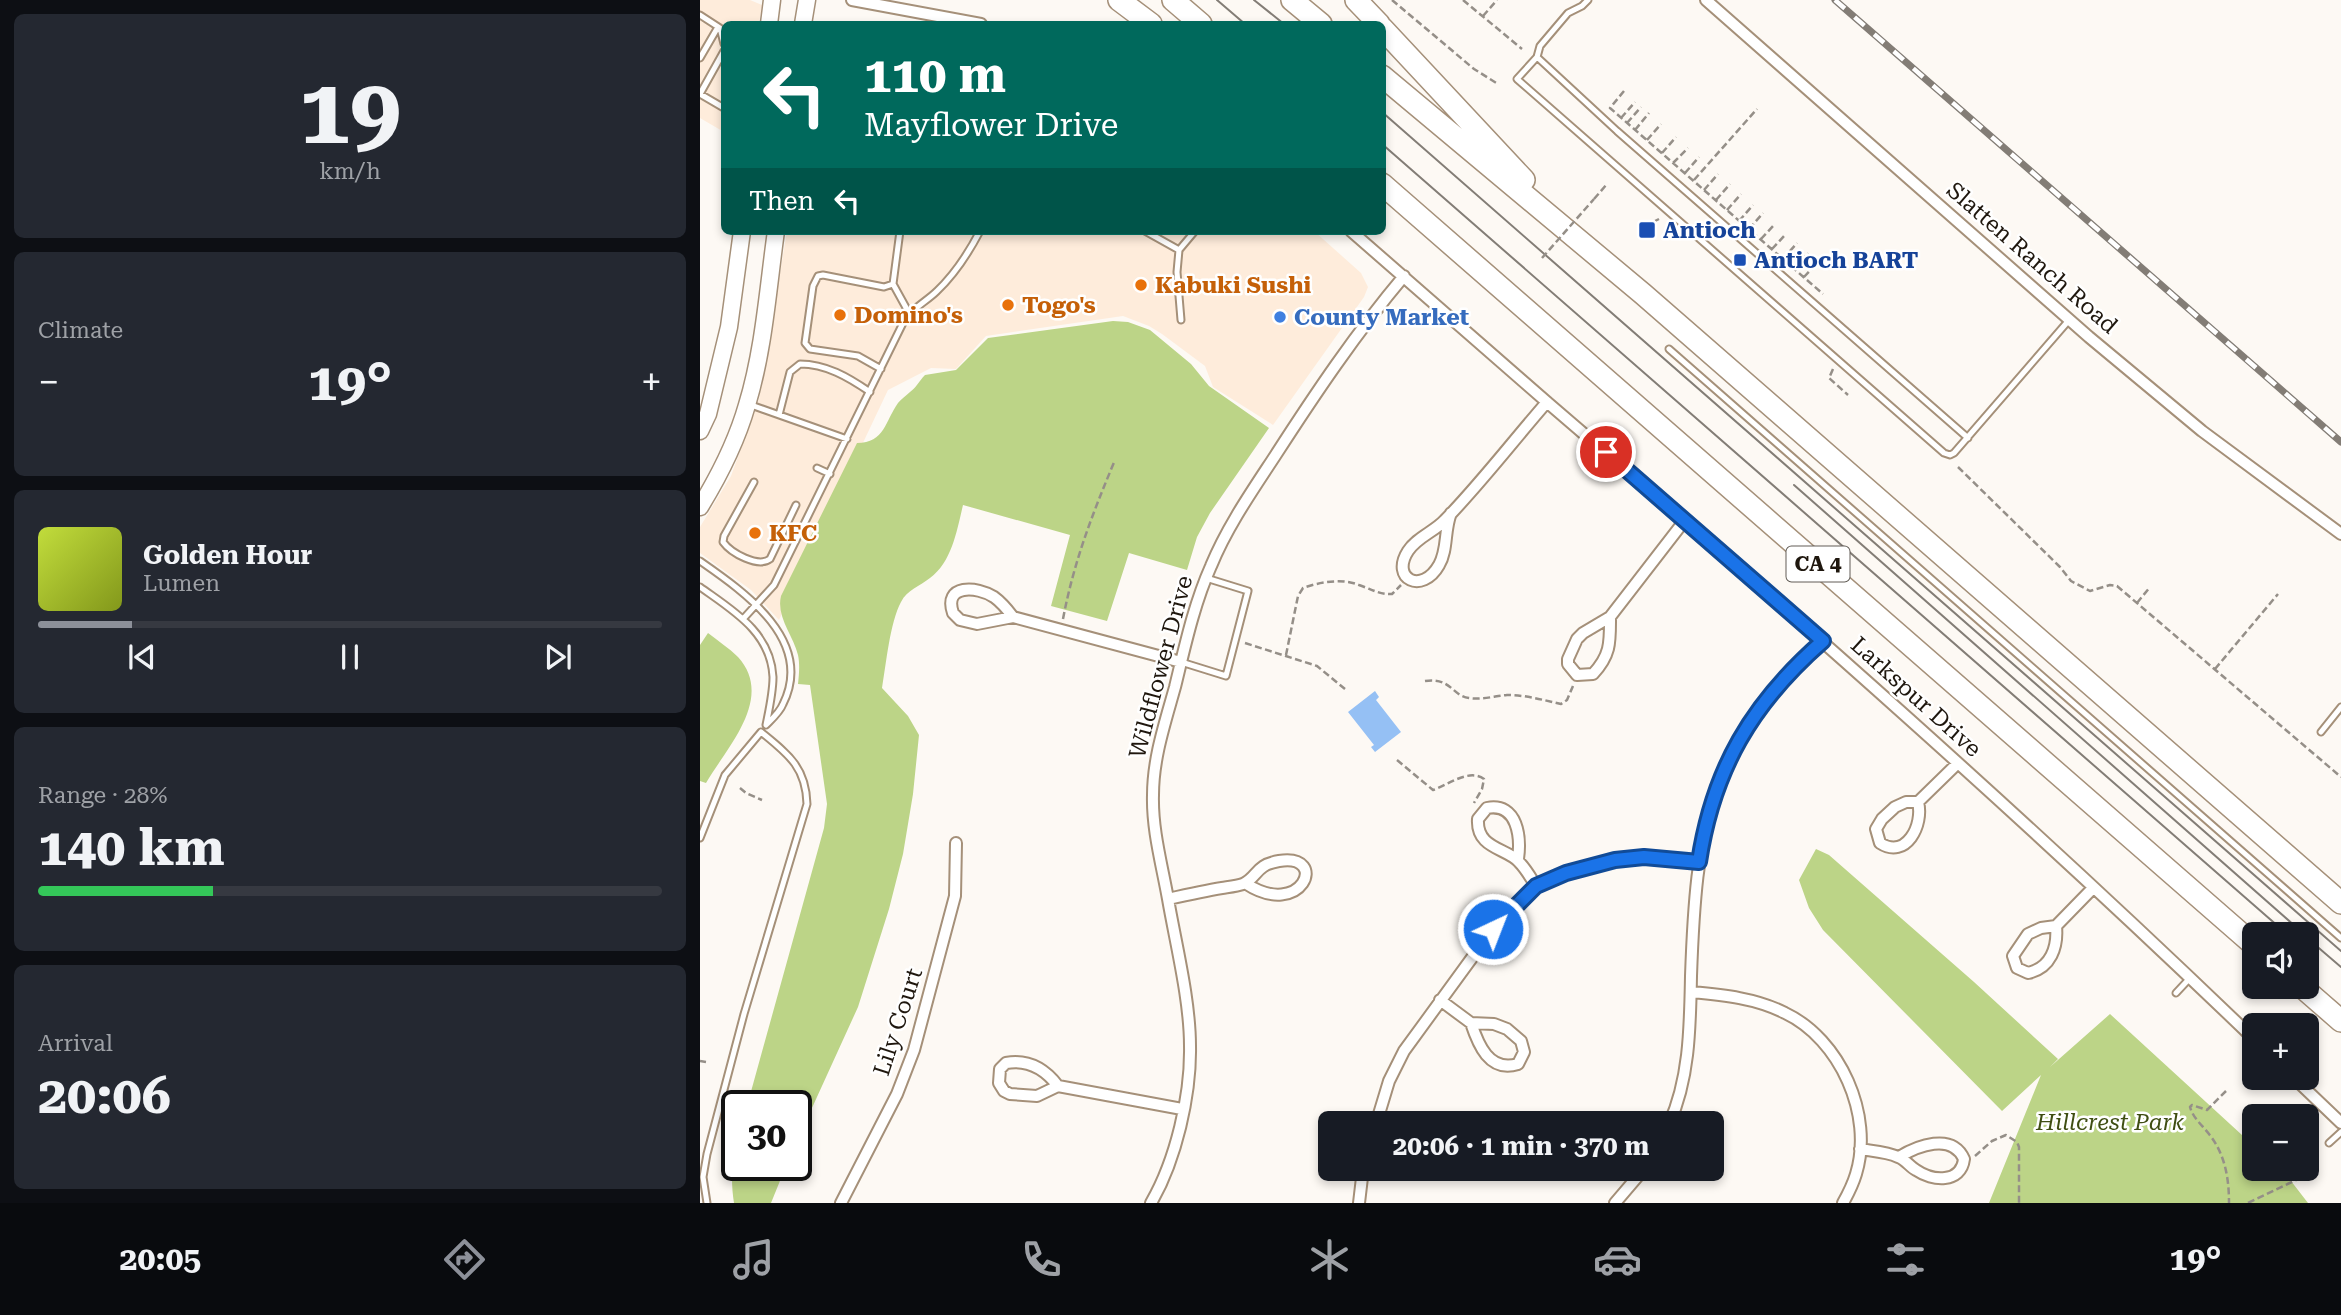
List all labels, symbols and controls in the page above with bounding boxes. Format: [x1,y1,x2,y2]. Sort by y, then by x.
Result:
text: 110 m [864,47,1006,104]
icon: left [749,49,840,140]
text: 19 [299,59,401,165]
text: Mayflower Drive [864,106,1118,144]
text: km/h [319,158,381,185]
street label: Slatten Ranch Road [1941,177,2123,340]
icon: left [828,182,866,220]
text: Then [749,186,814,216]
place label: Antioch [1663,217,1756,244]
marker: Antioch [1637,220,1657,240]
place label: Antioch BART [1754,247,1918,274]
marker: Antioch BART [1732,252,1748,268]
place label: Kabuki Sushi [1155,272,1312,299]
marker: Kabuki Sushi [1133,277,1149,293]
place label: Togo's [1022,292,1096,319]
marker: Togo's [1000,297,1016,313]
place label: Domino's [854,302,963,329]
place label: County Market [1294,304,1469,331]
marker: Domino's [832,307,848,323]
marker: County Market [1272,309,1288,325]
text: Climate [38,317,123,344]
text: 19° [308,352,392,413]
text: − [38,360,59,404]
text: + [641,360,662,404]
pin [1576,422,1636,482]
icon: arrive [1587,433,1625,471]
place label: KFC [769,520,817,547]
marker: KFC [747,525,763,541]
text: Golden Hour [143,540,312,570]
road number: CA 4 [1786,546,1850,582]
text: Lumen [143,570,220,597]
street label: Wildflower Drive [1124,573,1198,761]
street label: Larkspur Drive [1845,631,1987,763]
icon: previous [123,638,161,676]
icon: pause [331,638,369,676]
icon: next [539,638,577,676]
text: Range · 28% [38,782,167,809]
text: 140 km [38,817,225,878]
position arrow [1456,892,1530,966]
map controls [2242,922,2319,1181]
button: sound [2242,922,2319,999]
street label: Lily Court [868,964,928,1079]
button: + [2242,1013,2319,1090]
text: Arrival [38,1030,113,1057]
text: 20:06 [38,1065,171,1126]
speed limit sign: 30 [721,1090,812,1181]
button: − [2242,1104,2319,1181]
park label: Hillcrest Park [2035,1109,2185,1136]
text: 20:06 · 1 min · 370 m [1393,1131,1649,1161]
icon: directions [440,1235,489,1284]
icon: music [729,1235,778,1284]
icon: phone [1017,1235,1066,1284]
icon: climate [1305,1235,1354,1284]
icon: car [1593,1235,1642,1284]
icon: filters [1881,1235,1930,1284]
text: 20:05 [120,1240,201,1278]
text: 19° [2170,1240,2221,1278]

